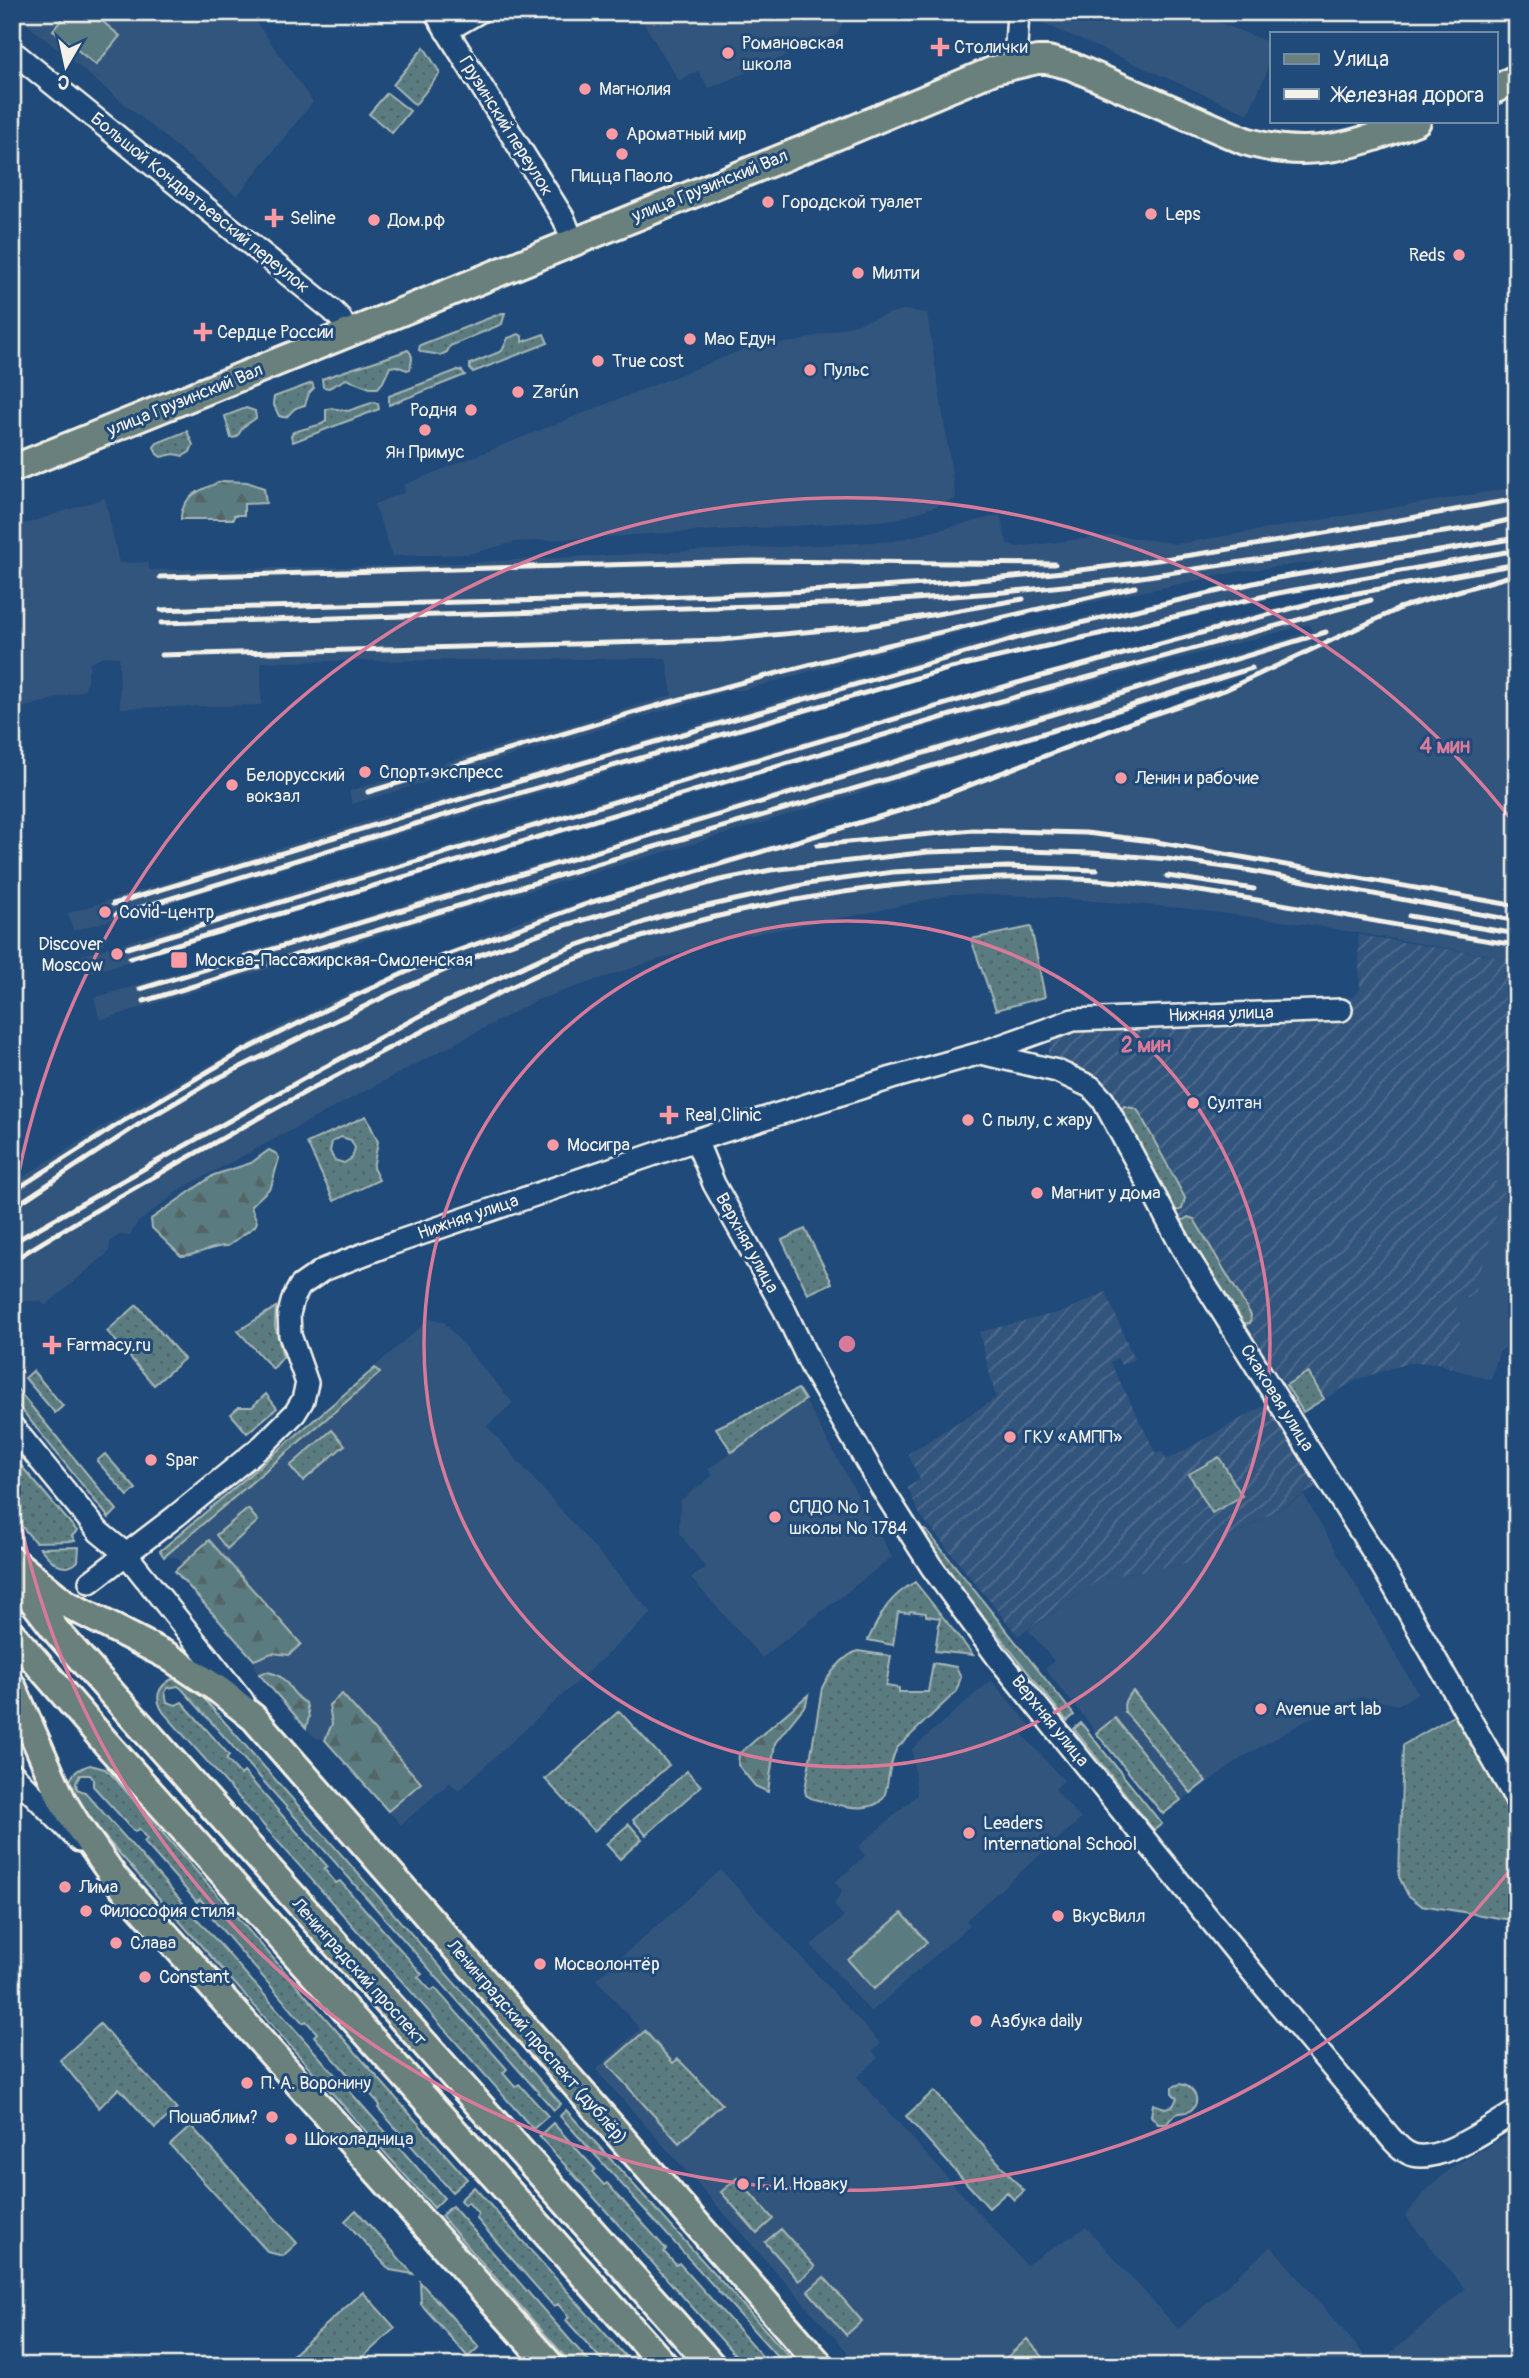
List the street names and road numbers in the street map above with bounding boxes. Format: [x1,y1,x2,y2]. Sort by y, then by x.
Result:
street label: Грузинский переулок [454,52,558,200]
street label: Большой Кондратьевский переулок [86,107,314,299]
street label: улица Грузинский Вал [628,144,791,228]
street label: улица Грузинский Вал [103,358,266,442]
street label: Нижняя улица [1168,1001,1274,1027]
street label: Нижняя улица [414,1189,522,1245]
street label: Верхняя улица [710,1189,784,1297]
street label: Скаковая улица [1235,1340,1319,1456]
street label: Верхняя улица [1006,1671,1094,1771]
street label: Ленинградский проспект [286,1892,432,2051]
street label: Ленинградский проспект (дублёр) [441,1934,632,2149]

